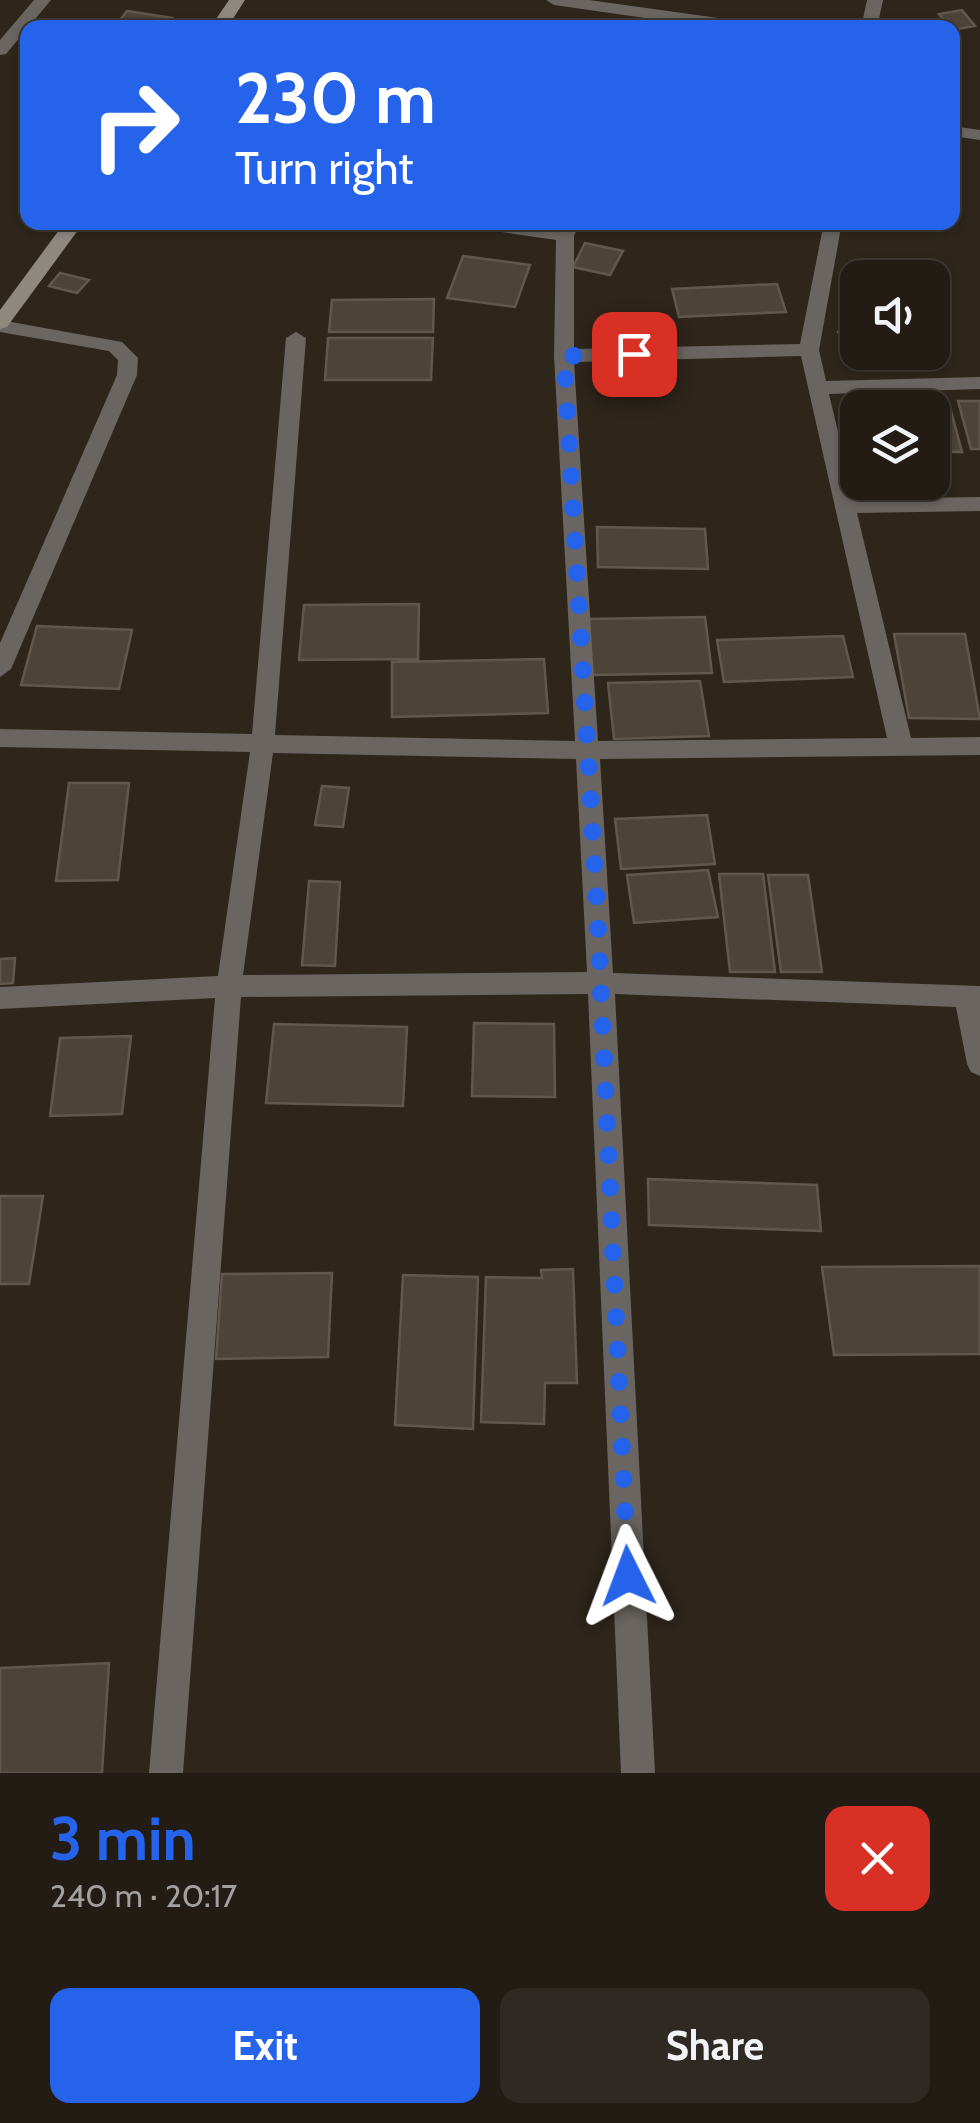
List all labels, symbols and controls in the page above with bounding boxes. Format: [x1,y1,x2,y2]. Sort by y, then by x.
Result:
text: 230 m [235,55,436,141]
icon: right [70,60,200,190]
text: Turn right [235,141,414,195]
map controls [840,260,950,500]
button: sound [840,260,950,370]
pin [592,312,677,397]
icon: arrive [607,327,662,382]
button: layers [840,390,950,500]
position arrow [576,1524,680,1628]
text: 3 min [50,1802,196,1875]
button: close [825,1806,930,1911]
text: 240 m · 20:17 [50,1876,237,1915]
button: Exit [50,1988,480,2103]
button: Share [500,1988,930,2103]

